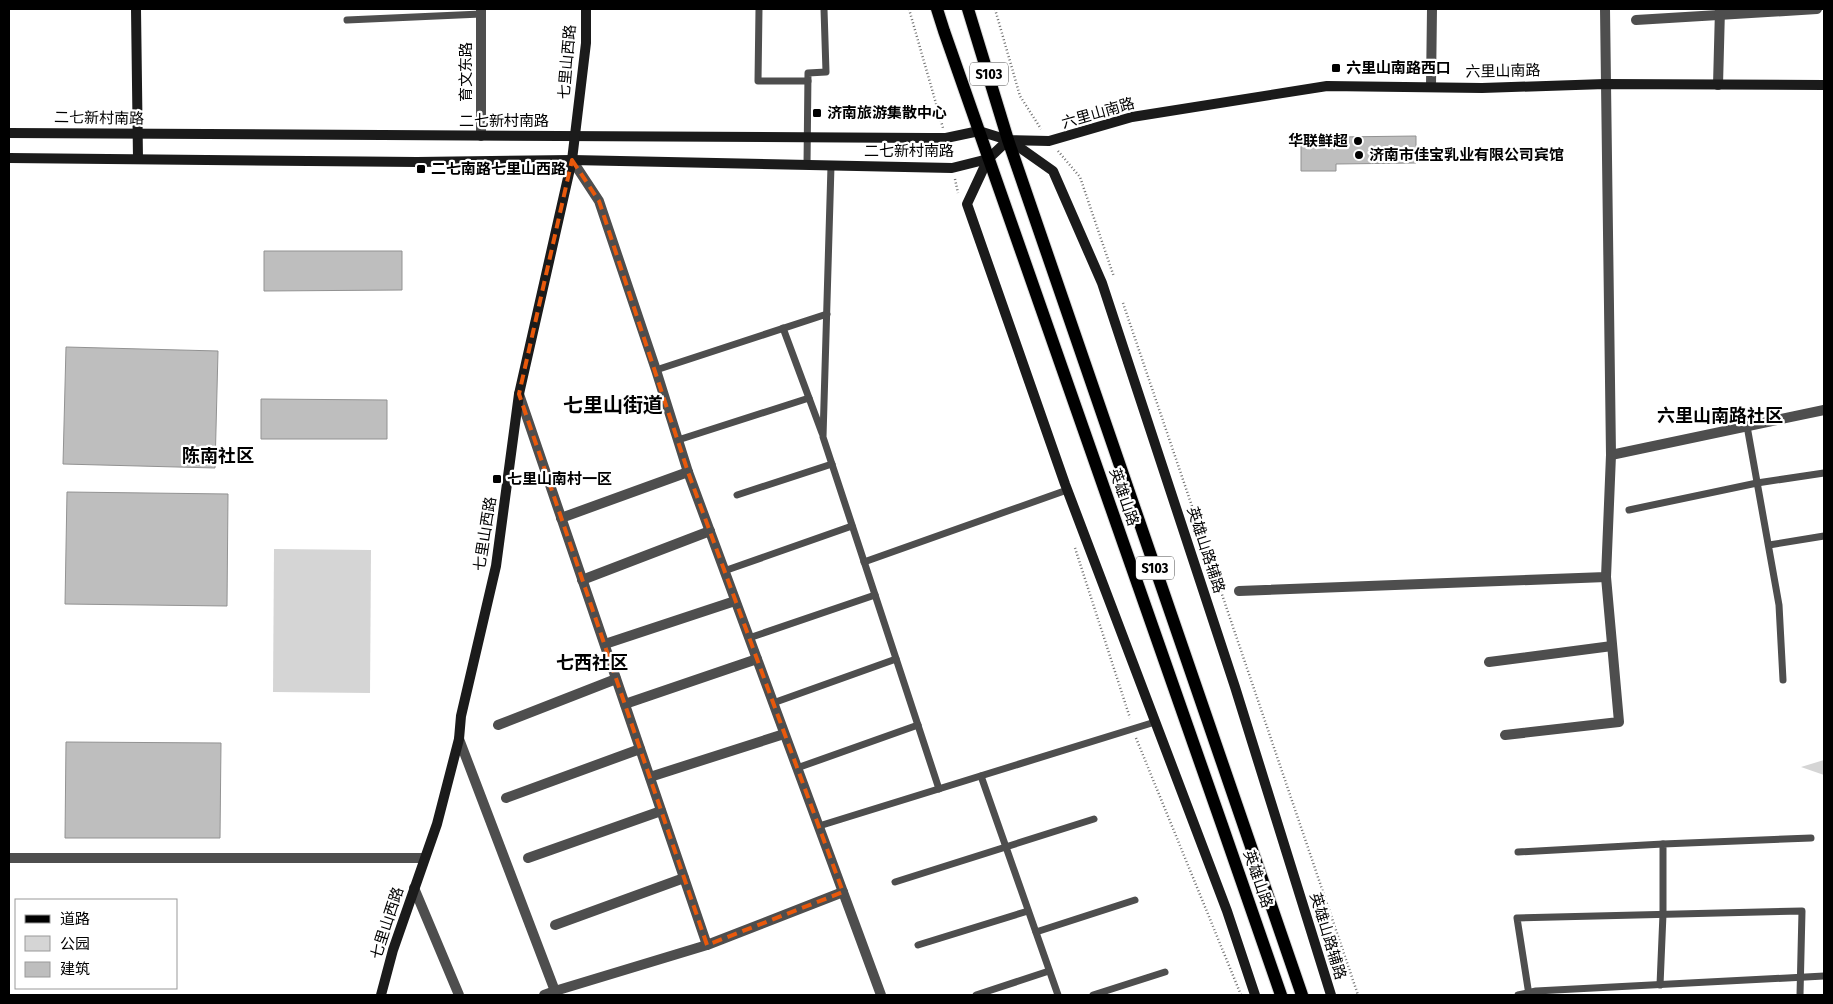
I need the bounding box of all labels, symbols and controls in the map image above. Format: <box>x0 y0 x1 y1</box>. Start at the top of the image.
street label: 七里山西路 <box>555 24 579 100</box>
street label: 育文东路 <box>457 42 475 102</box>
place label: 六里山南路西口 <box>1346 59 1451 77</box>
street label: 六里山南路 <box>1465 61 1541 81</box>
road number: S103 <box>970 62 1008 86</box>
marker: 六里山南路西口 <box>1330 62 1342 74</box>
street label: 六里山南路 <box>1059 94 1137 132</box>
place label: 济南旅游集散中心 <box>827 104 947 122</box>
marker: 济南旅游集散中心 <box>811 107 823 119</box>
street label: 二七新村南路 <box>54 108 144 128</box>
street label: 二七新村南路 <box>459 112 549 130</box>
place label: 华联鲜超 <box>1288 132 1348 150</box>
marker: 华联鲜超 <box>1352 135 1364 147</box>
street label: 二七新村南路 <box>864 142 954 160</box>
place label: 济南市佳宝乳业有限公司宾馆 <box>1369 146 1564 164</box>
marker: 济南市佳宝乳业有限公司宾馆 <box>1353 149 1365 161</box>
place label: 二七南路七里山西路 <box>431 160 566 178</box>
marker: 二七南路七里山西路 <box>415 163 427 175</box>
district label: 七里山街道 <box>563 393 663 417</box>
district label: 六里山南路社区 <box>1657 405 1783 427</box>
district label: 陈南社区 <box>182 445 254 467</box>
street label: 英雄山路 <box>1106 466 1142 528</box>
place label: 七里山南村一区 <box>507 470 612 488</box>
marker: 七里山南村一区 <box>491 473 503 485</box>
street label: 七里山西路 <box>470 496 500 572</box>
street label: 英雄山路辅路 <box>1184 504 1228 596</box>
road number: S103 <box>1136 556 1174 580</box>
district label: 七西社区 <box>556 652 628 674</box>
street label: 英雄山路 <box>1240 848 1276 910</box>
street label: 七里山西路 <box>367 885 407 961</box>
street label: 英雄山路辅路 <box>1306 890 1350 982</box>
legend <box>15 899 178 989</box>
text: 道路 <box>60 910 90 928</box>
text: 公园 <box>60 935 90 953</box>
text: 建筑 <box>60 960 90 978</box>

